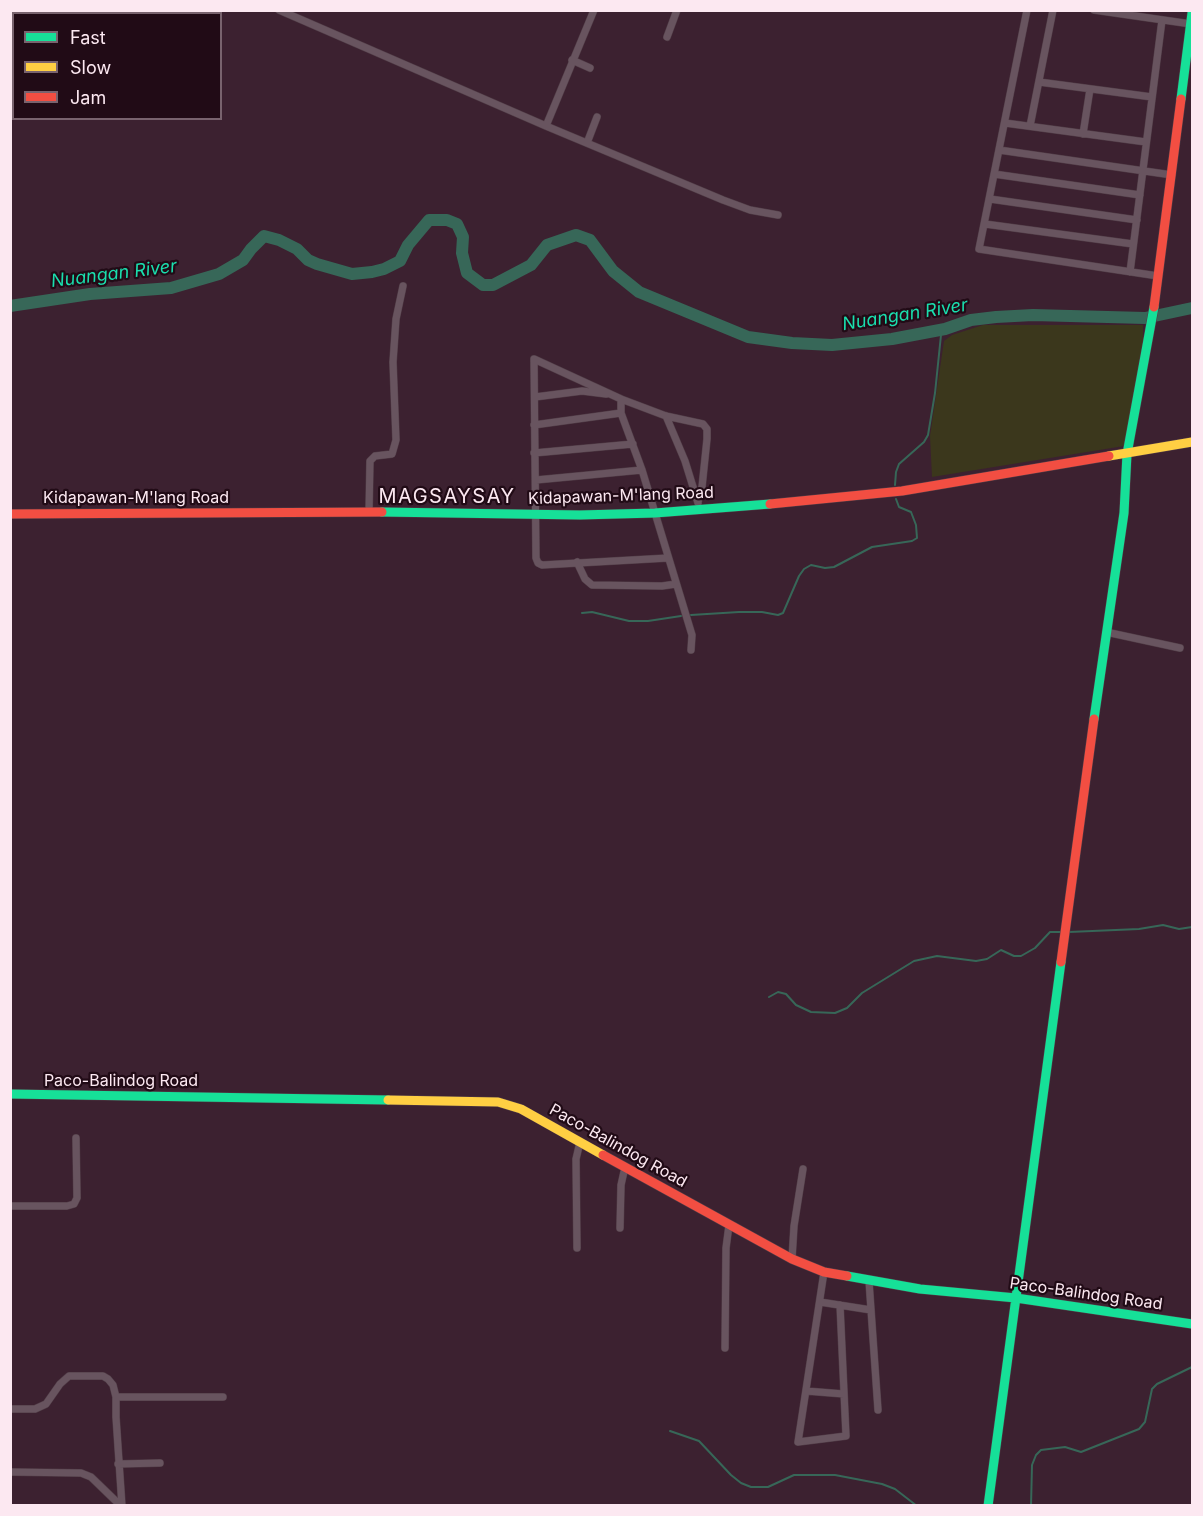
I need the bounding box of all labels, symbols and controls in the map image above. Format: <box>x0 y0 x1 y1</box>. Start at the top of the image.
legend <box>12 12 222 120</box>
text: Fast <box>70 27 106 48</box>
text: Slow <box>70 57 111 78</box>
text: Jam <box>70 87 106 108</box>
water label: Nuangan River <box>50 256 178 292</box>
water label: Nuangan River <box>841 294 969 336</box>
street label: Kidapawan-M'lang Road <box>528 483 714 509</box>
district label: MAGSAYSAY <box>378 485 516 509</box>
street label: Kidapawan-M'lang Road <box>43 488 229 508</box>
street label: Paco-Balindog Road <box>44 1071 198 1091</box>
street label: Paco-Balindog Road <box>546 1100 690 1192</box>
street label: Paco-Balindog Road <box>1008 1274 1164 1314</box>

